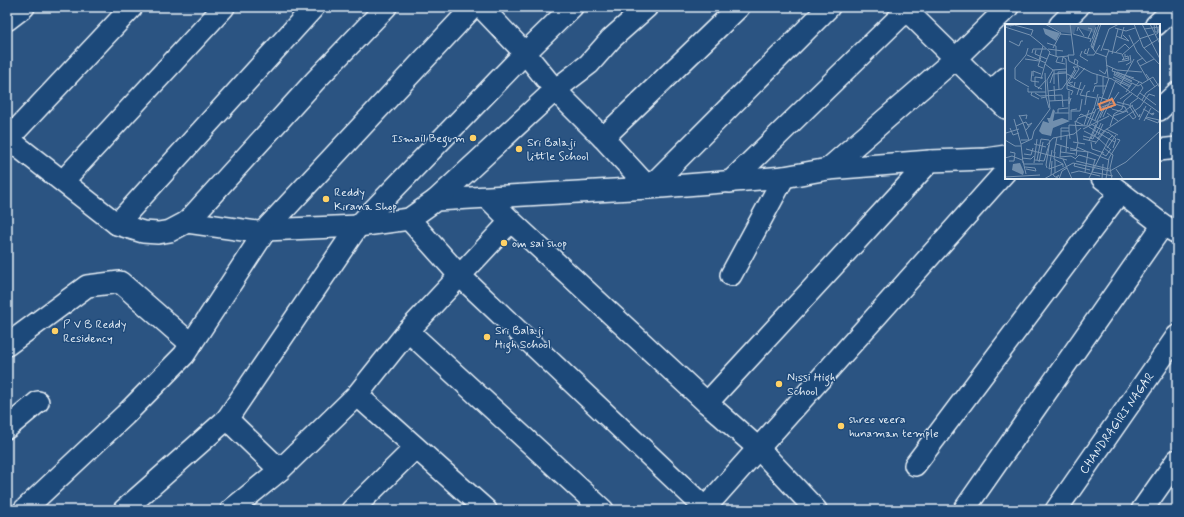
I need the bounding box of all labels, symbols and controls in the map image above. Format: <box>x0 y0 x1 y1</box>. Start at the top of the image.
inset map <box>1005 24 1160 179</box>
place label: Ismail Begum <box>392 131 465 148</box>
marker: Ismail Begum <box>468 133 478 143</box>
place label: Sri Balaji little School <box>527 135 589 165</box>
marker: Sri Balaji little School <box>514 144 524 154</box>
place label: Reddy Kirana Shop <box>334 185 397 215</box>
marker: Reddy Kirana Shop <box>321 194 331 204</box>
place label: om sai shop <box>512 236 567 252</box>
marker: om sai shop <box>499 238 509 248</box>
place label: P V B Reddy Residency <box>63 317 127 347</box>
place label: Sri Balaji High School <box>495 323 551 354</box>
marker: P V B Reddy Residency <box>50 326 60 336</box>
marker: Sri Balaji High School <box>482 332 492 342</box>
place label: Nissi High School <box>787 370 835 400</box>
street label: CHANDRAGIRI NAGAR <box>1076 370 1158 478</box>
marker: Nissi High School <box>774 379 784 389</box>
place label: shree veera hunaman temple <box>849 412 939 442</box>
marker: shree veera hunaman temple <box>836 421 846 431</box>

